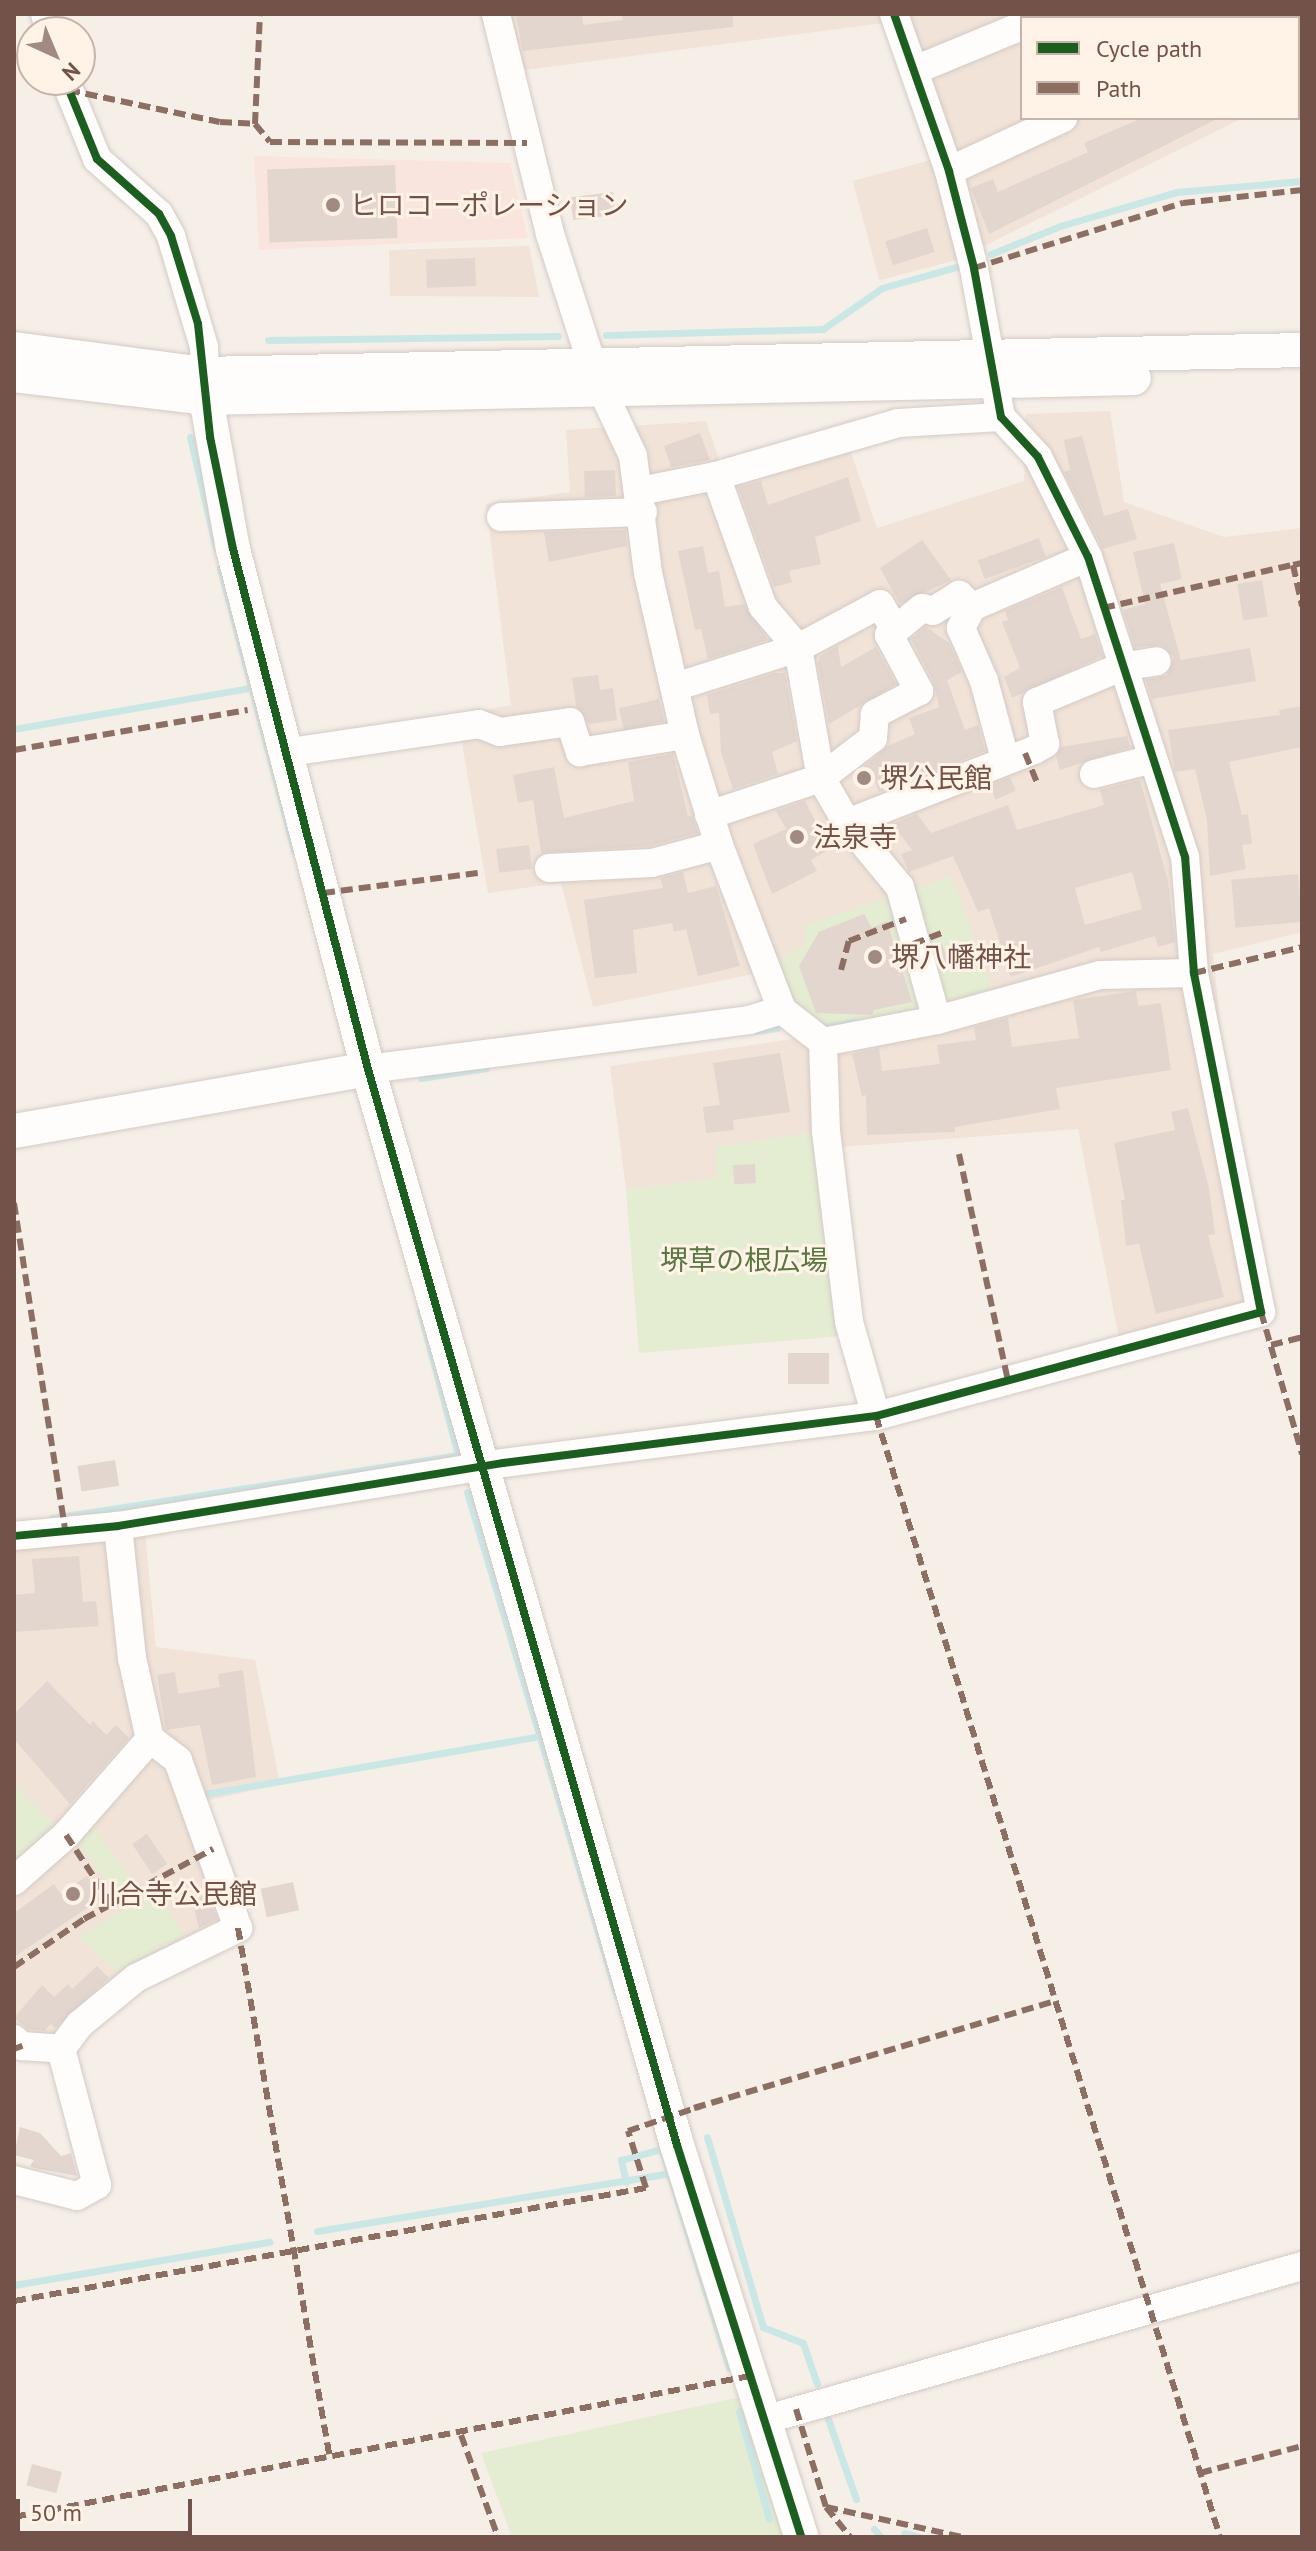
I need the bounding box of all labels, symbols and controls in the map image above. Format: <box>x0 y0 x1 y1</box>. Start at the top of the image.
north arrow <box>16 16 96 96</box>
legend <box>1020 16 1300 120</box>
text: Cycle path <box>1096 33 1202 64</box>
text: N <box>56 57 86 87</box>
text: Path <box>1096 73 1142 104</box>
place label: ヒロコーポレーション <box>349 188 629 222</box>
marker: ヒロコーポレーション <box>324 196 342 214</box>
place label: 堺公民館 <box>880 761 992 795</box>
marker: 堺公民館 <box>855 769 873 787</box>
place label: 法泉寺 <box>813 820 897 854</box>
marker: 法泉寺 <box>788 828 806 846</box>
place label: 堺八幡神社 <box>891 940 1031 974</box>
marker: 堺八幡神社 <box>866 948 884 966</box>
park label: 堺草の根広場 <box>660 1243 828 1277</box>
place label: 川合寺公民館 <box>89 1877 257 1911</box>
marker: 川合寺公民館 <box>64 1885 82 1903</box>
scale bar <box>20 2483 196 2533</box>
text: 50 m <box>30 2497 82 2528</box>

